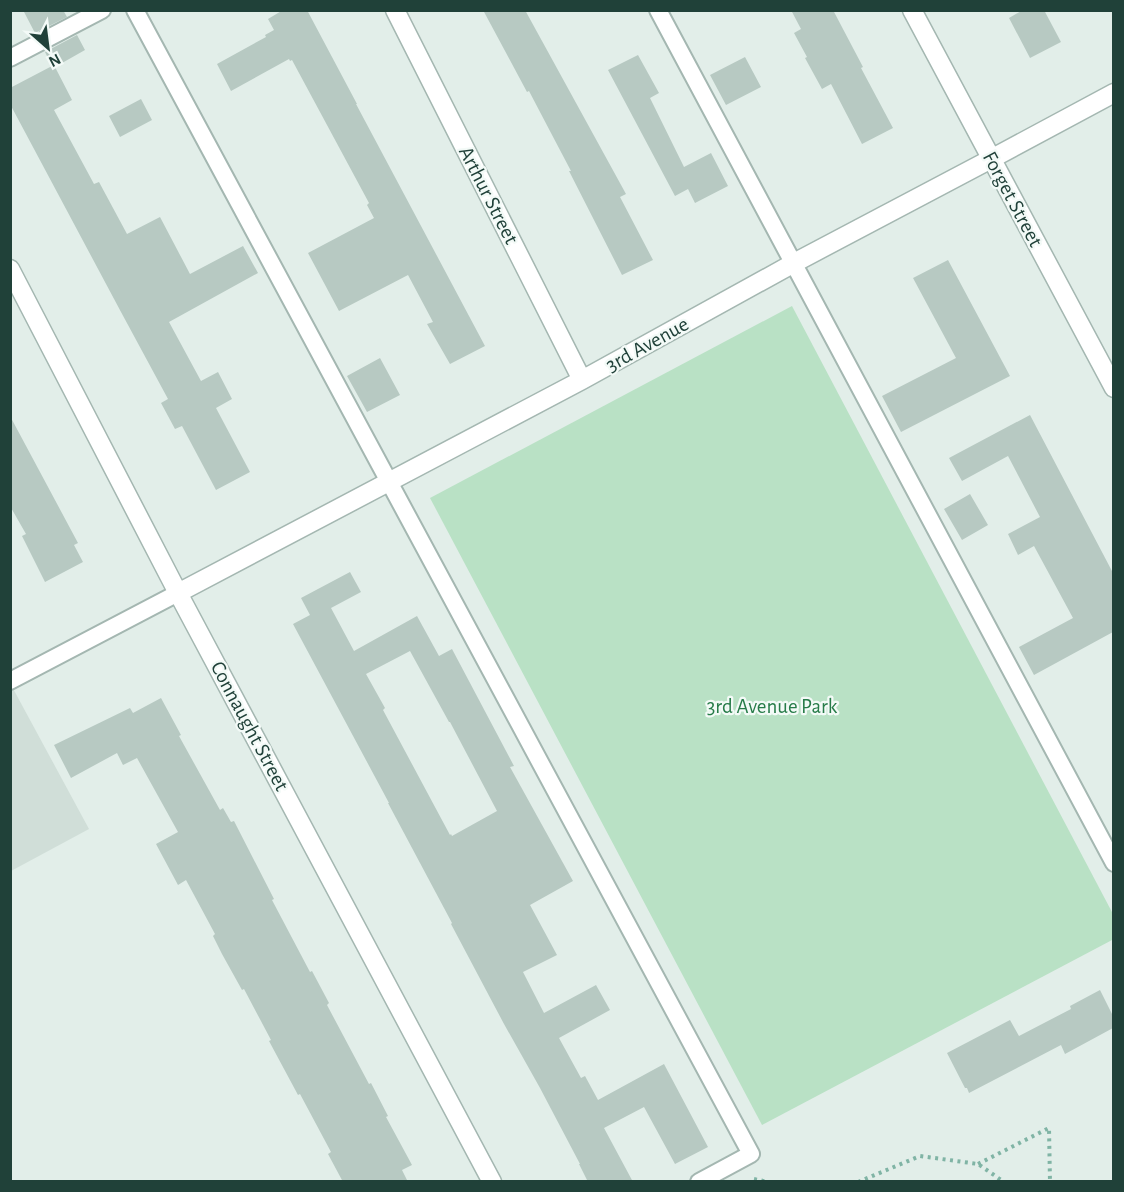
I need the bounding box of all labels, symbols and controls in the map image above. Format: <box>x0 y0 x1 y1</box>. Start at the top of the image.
north arrow <box>18 18 78 78</box>
text: N <box>46 51 63 70</box>
street label: Arthur Street <box>455 143 522 248</box>
street label: Forget Street <box>979 148 1047 251</box>
street label: 3rd Avenue <box>602 313 692 376</box>
street label: Connaught Street <box>207 658 293 795</box>
park label: 3rd Avenue Park <box>707 696 838 717</box>

